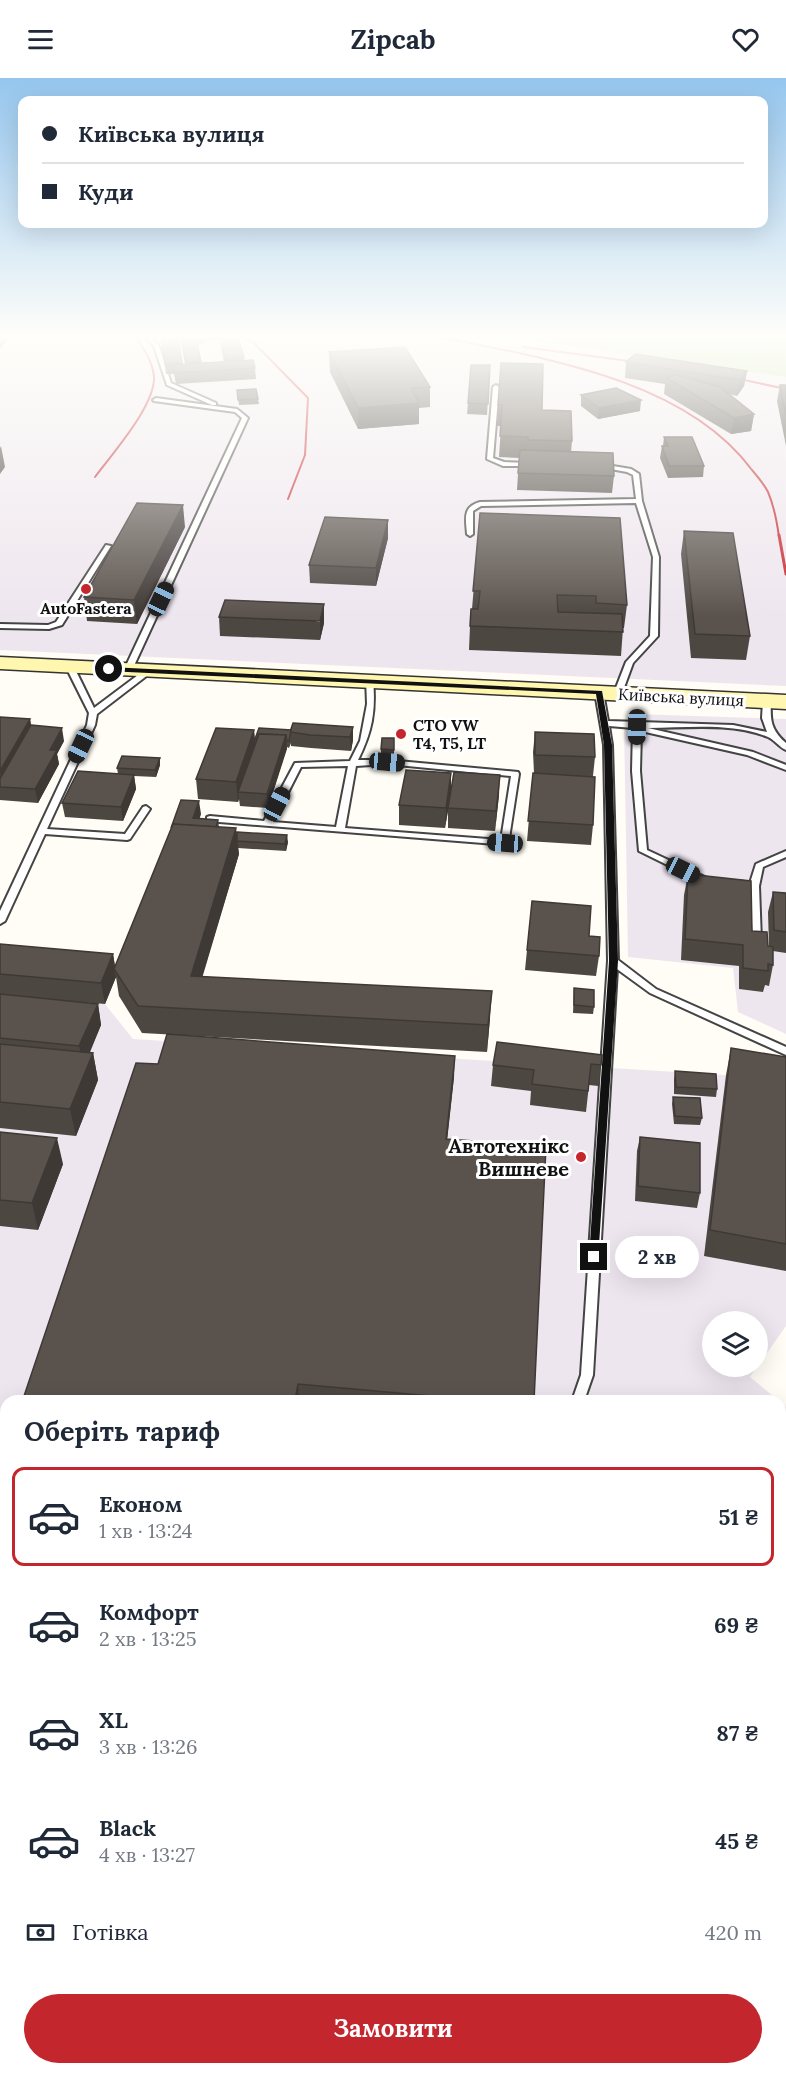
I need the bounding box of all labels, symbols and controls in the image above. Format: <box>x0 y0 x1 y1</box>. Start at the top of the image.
text: Zipcab <box>351 22 435 56</box>
icon: menu <box>24 23 57 56</box>
icon: heart <box>729 23 762 56</box>
text: Київська вулиця <box>78 120 264 148</box>
text: Куди <box>78 178 133 206</box>
car <box>145 579 177 619</box>
marker: AutoFastera <box>79 582 93 596</box>
place label: AutoFastera <box>40 598 132 618</box>
route start <box>95 655 122 682</box>
street label: Київська вулиця <box>617 684 745 710</box>
car <box>628 709 646 745</box>
place label: СТО VW T4, T5, LT <box>413 715 487 753</box>
car <box>65 726 97 766</box>
marker: СТО VW T4, T5, LT <box>394 727 408 741</box>
car <box>368 751 406 773</box>
car <box>261 784 293 824</box>
car <box>486 833 524 853</box>
car <box>663 854 703 886</box>
place label: Автотехнікс Вишневе <box>449 1133 570 1181</box>
marker: Автотехнікс Вишневе <box>574 1150 588 1164</box>
callout: 2 хв <box>615 1236 699 1278</box>
route end <box>580 1243 607 1270</box>
text: 2 хв <box>638 1244 676 1269</box>
map controls <box>702 1311 768 1377</box>
button: layers <box>702 1311 768 1377</box>
text: Оберіть тариф <box>24 1414 220 1448</box>
icon: car <box>27 1490 81 1544</box>
text: Економ <box>99 1490 182 1518</box>
text: 51 ₴ <box>718 1503 759 1531</box>
text: 1 хв · 13:24 <box>99 1518 193 1543</box>
icon: car <box>27 1598 81 1652</box>
text: Комфорт <box>99 1598 199 1626</box>
text: 69 ₴ <box>714 1611 759 1639</box>
text: 2 хв · 13:25 <box>99 1626 197 1651</box>
icon: car <box>27 1706 81 1760</box>
text: XL <box>99 1706 128 1734</box>
text: 87 ₴ <box>716 1719 759 1747</box>
text: 3 хв · 13:26 <box>99 1734 198 1759</box>
icon: car <box>27 1814 81 1868</box>
text: Black <box>99 1814 156 1842</box>
text: 45 ₴ <box>715 1827 759 1855</box>
text: 4 хв · 13:27 <box>99 1842 195 1867</box>
icon: cash <box>24 1916 57 1949</box>
text: Готівка <box>72 1918 149 1946</box>
text: 420 m <box>705 1920 762 1945</box>
button: Замовити <box>24 1994 762 2063</box>

